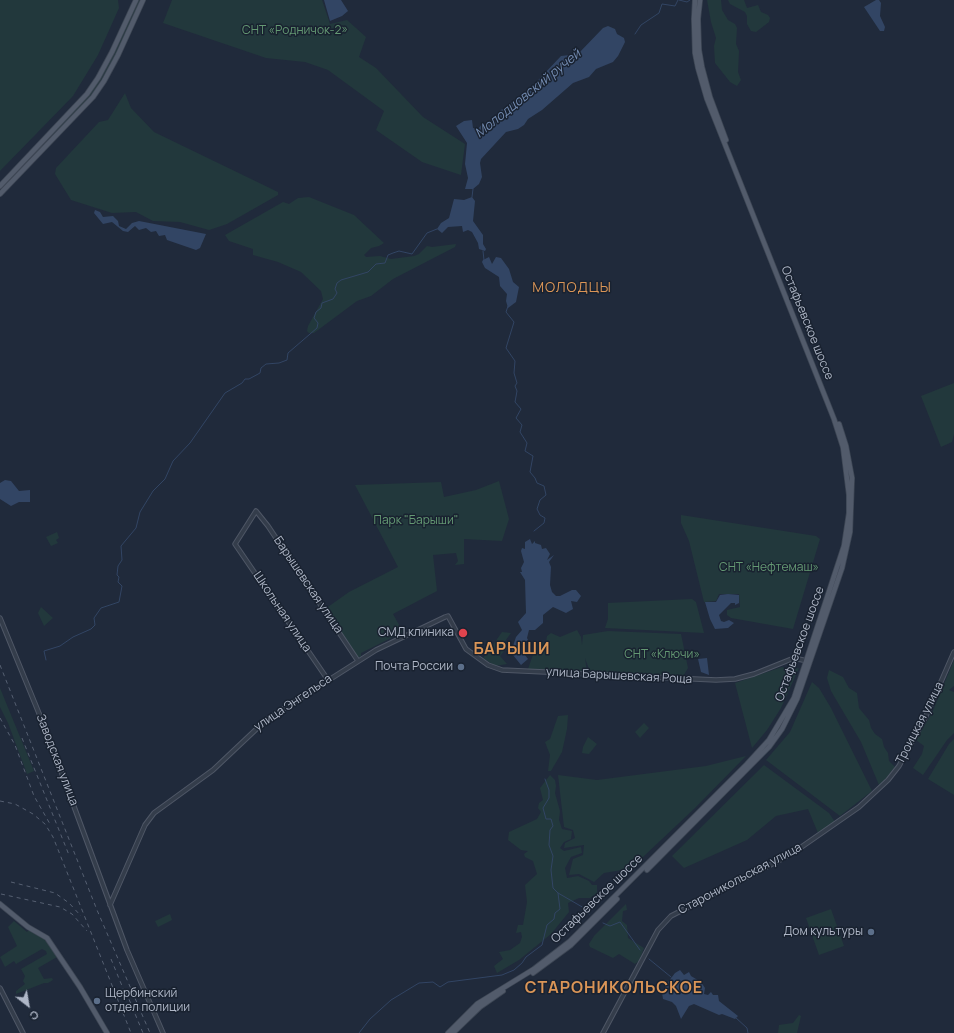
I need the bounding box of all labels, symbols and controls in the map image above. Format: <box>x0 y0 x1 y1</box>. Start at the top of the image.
park label: СНТ «Родничок-2» <box>242 24 348 38</box>
water label: Молодцовский ручей <box>472 47 584 141</box>
street label: Остафьевское шоссе <box>778 264 836 382</box>
district label: МОЛОДЦЫ <box>532 280 612 296</box>
park label: Парк "Барыши" <box>374 514 458 528</box>
street label: Барышевская улица <box>270 534 346 636</box>
park label: СНТ «Нефтемаш» <box>719 561 819 575</box>
street label: Школьная улица <box>250 569 314 655</box>
street label: Остафьевское шоссе <box>772 584 828 704</box>
place label: СМД клиника <box>378 626 454 640</box>
marker: СМД клиника <box>457 627 469 639</box>
district label: БАРЫШИ <box>474 640 550 660</box>
park label: СНТ «Ключи» <box>624 648 700 662</box>
place label: Почта России <box>375 660 453 674</box>
marker: Почта России <box>456 662 466 672</box>
street label: улица Барышевская Роща <box>546 665 692 687</box>
street label: улица Энгельса <box>251 672 335 734</box>
street label: Троицкая улица <box>893 679 947 767</box>
street label: Заводская улица <box>33 712 81 808</box>
street label: Староникольская улица <box>676 840 804 918</box>
street label: Остафьевское шоссе <box>548 852 646 946</box>
place label: Дом культуры <box>784 925 863 939</box>
marker: Дом культуры <box>866 927 876 937</box>
district label: СТАРОНИКОЛЬСКОЕ <box>525 979 703 999</box>
north arrow <box>8 985 48 1025</box>
place label: Щербинский отдел полиции <box>105 987 190 1015</box>
marker: Щербинский отдел полиции <box>92 996 102 1006</box>
text: С <box>27 1007 42 1024</box>

